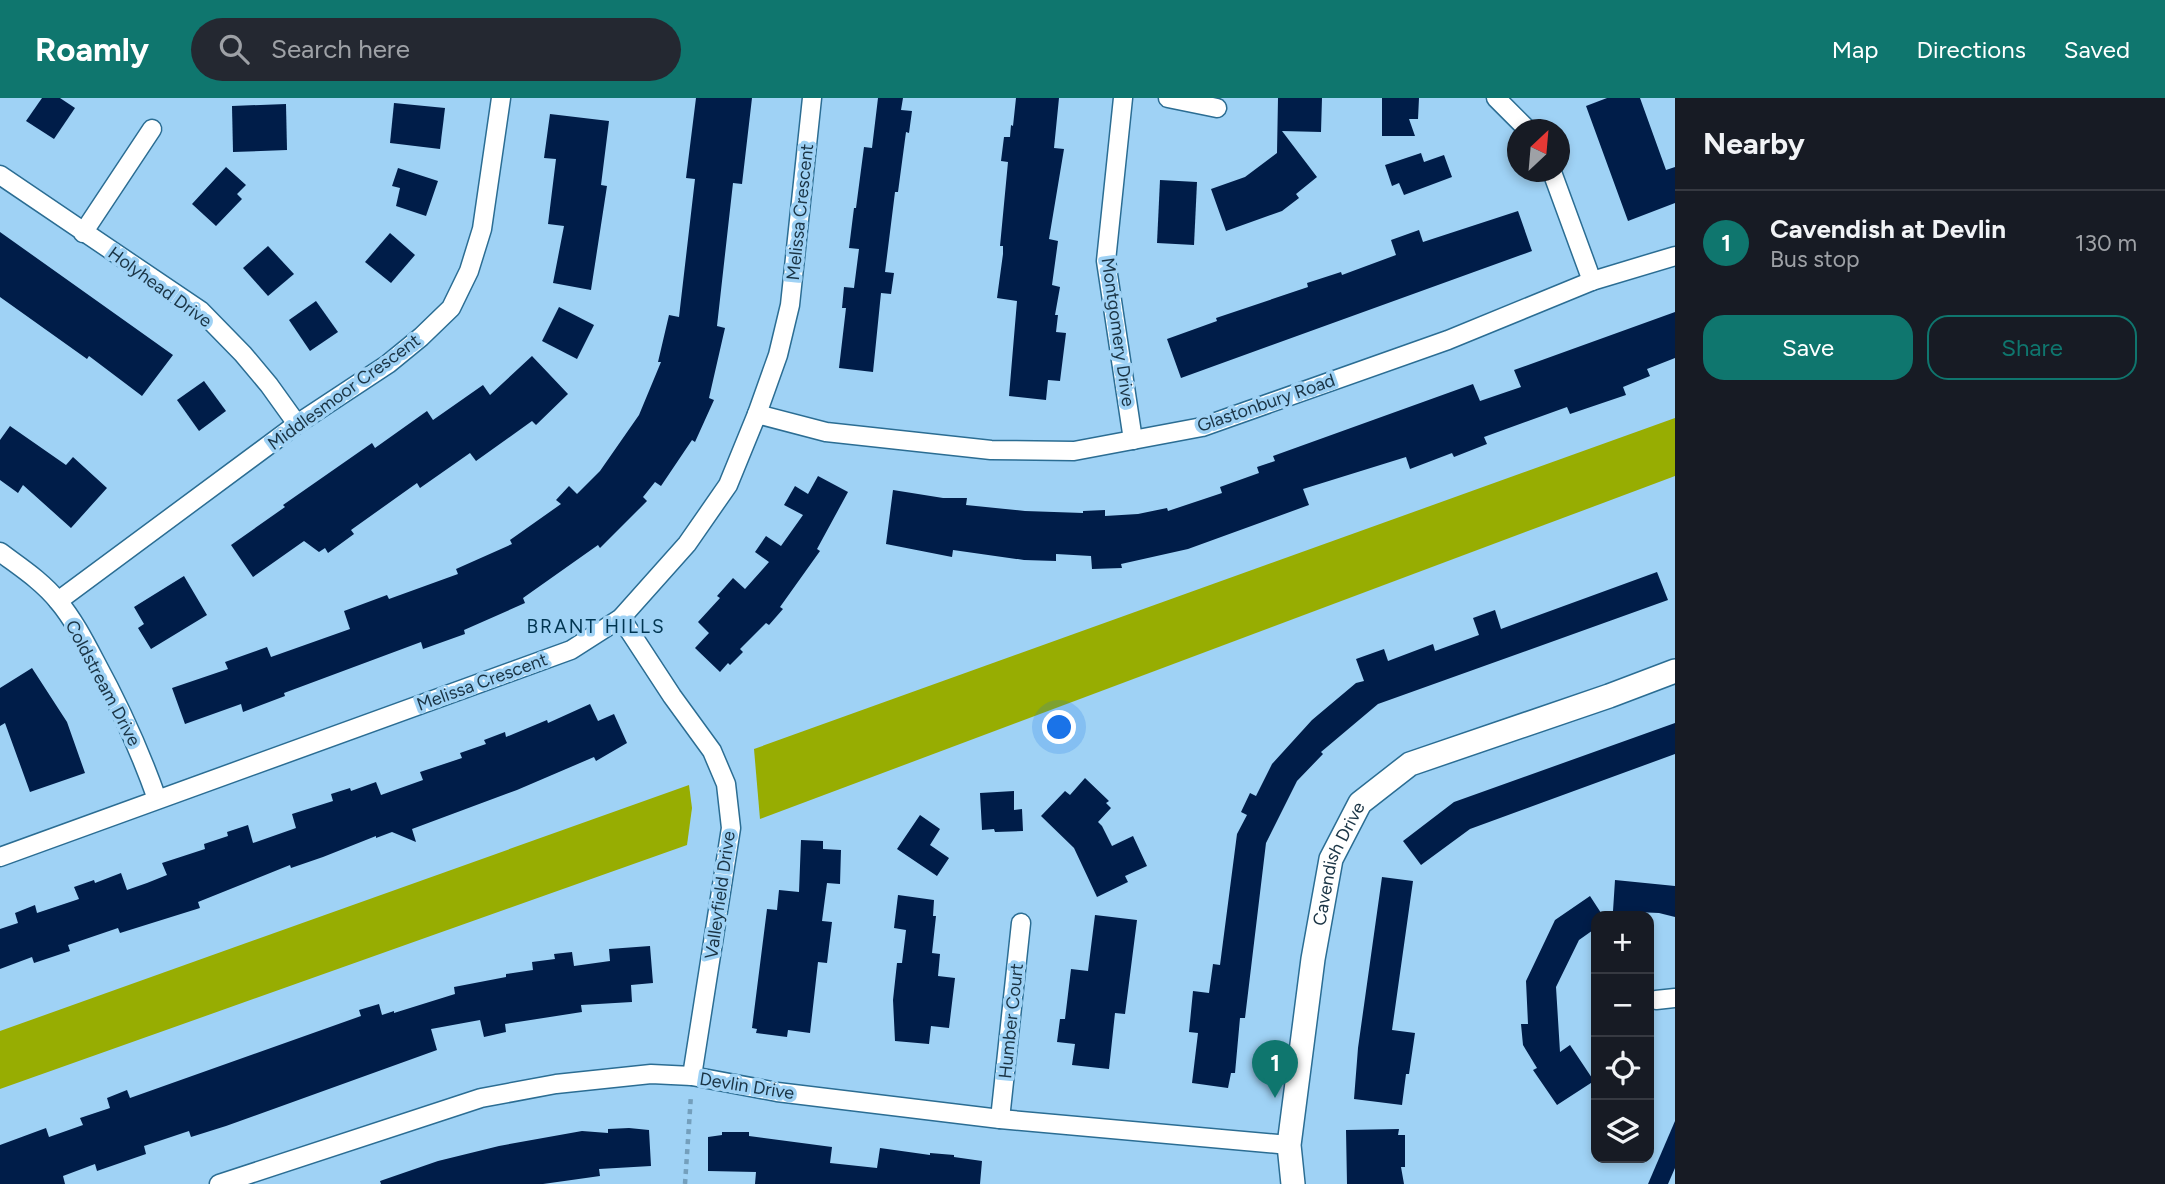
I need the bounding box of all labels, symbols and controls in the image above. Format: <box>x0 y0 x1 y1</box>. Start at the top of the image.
search box <box>191 18 681 81</box>
text: Roamly <box>35 30 149 69</box>
icon: search <box>215 30 253 68</box>
text: Search here <box>271 33 410 65</box>
text: Map <box>1832 35 1878 64</box>
text: Directions <box>1916 35 2026 64</box>
text: Saved <box>2064 35 2130 64</box>
north arrow <box>1507 119 1570 182</box>
text: Nearby <box>1703 125 1805 162</box>
street label: Melissa Crescent <box>782 142 818 281</box>
text: Cavendish at Devlin <box>1770 213 2006 245</box>
text: 1 <box>1721 229 1731 257</box>
text: 130 m <box>2075 229 2137 257</box>
street label: Holyhead Drive <box>104 242 216 332</box>
text: Bus stop <box>1770 245 1860 273</box>
street label: Montgomery Drive <box>1097 256 1139 408</box>
button: Save <box>1703 315 1913 380</box>
button: Share <box>1927 315 2137 380</box>
street label: Middlesmoor Crescent <box>263 329 425 455</box>
street label: Glastonbury Road <box>1194 369 1338 437</box>
district label: BRANT HILLS <box>526 615 666 638</box>
street label: Coldstream Drive <box>61 616 146 750</box>
street label: Melissa Crescent <box>414 648 550 716</box>
your location <box>1042 710 1076 744</box>
street label: Cavendish Drive <box>1308 798 1370 927</box>
street label: Valleyfield Drive <box>700 829 740 960</box>
map controls <box>1591 911 1654 1163</box>
button: + <box>1591 911 1654 974</box>
street label: Humber Court <box>994 962 1028 1080</box>
button: − <box>1591 974 1654 1037</box>
button: locate <box>1591 1037 1654 1100</box>
pin: 1 <box>1252 1040 1298 1098</box>
street label: Devlin Drive <box>698 1068 796 1104</box>
button: layers <box>1591 1100 1654 1163</box>

